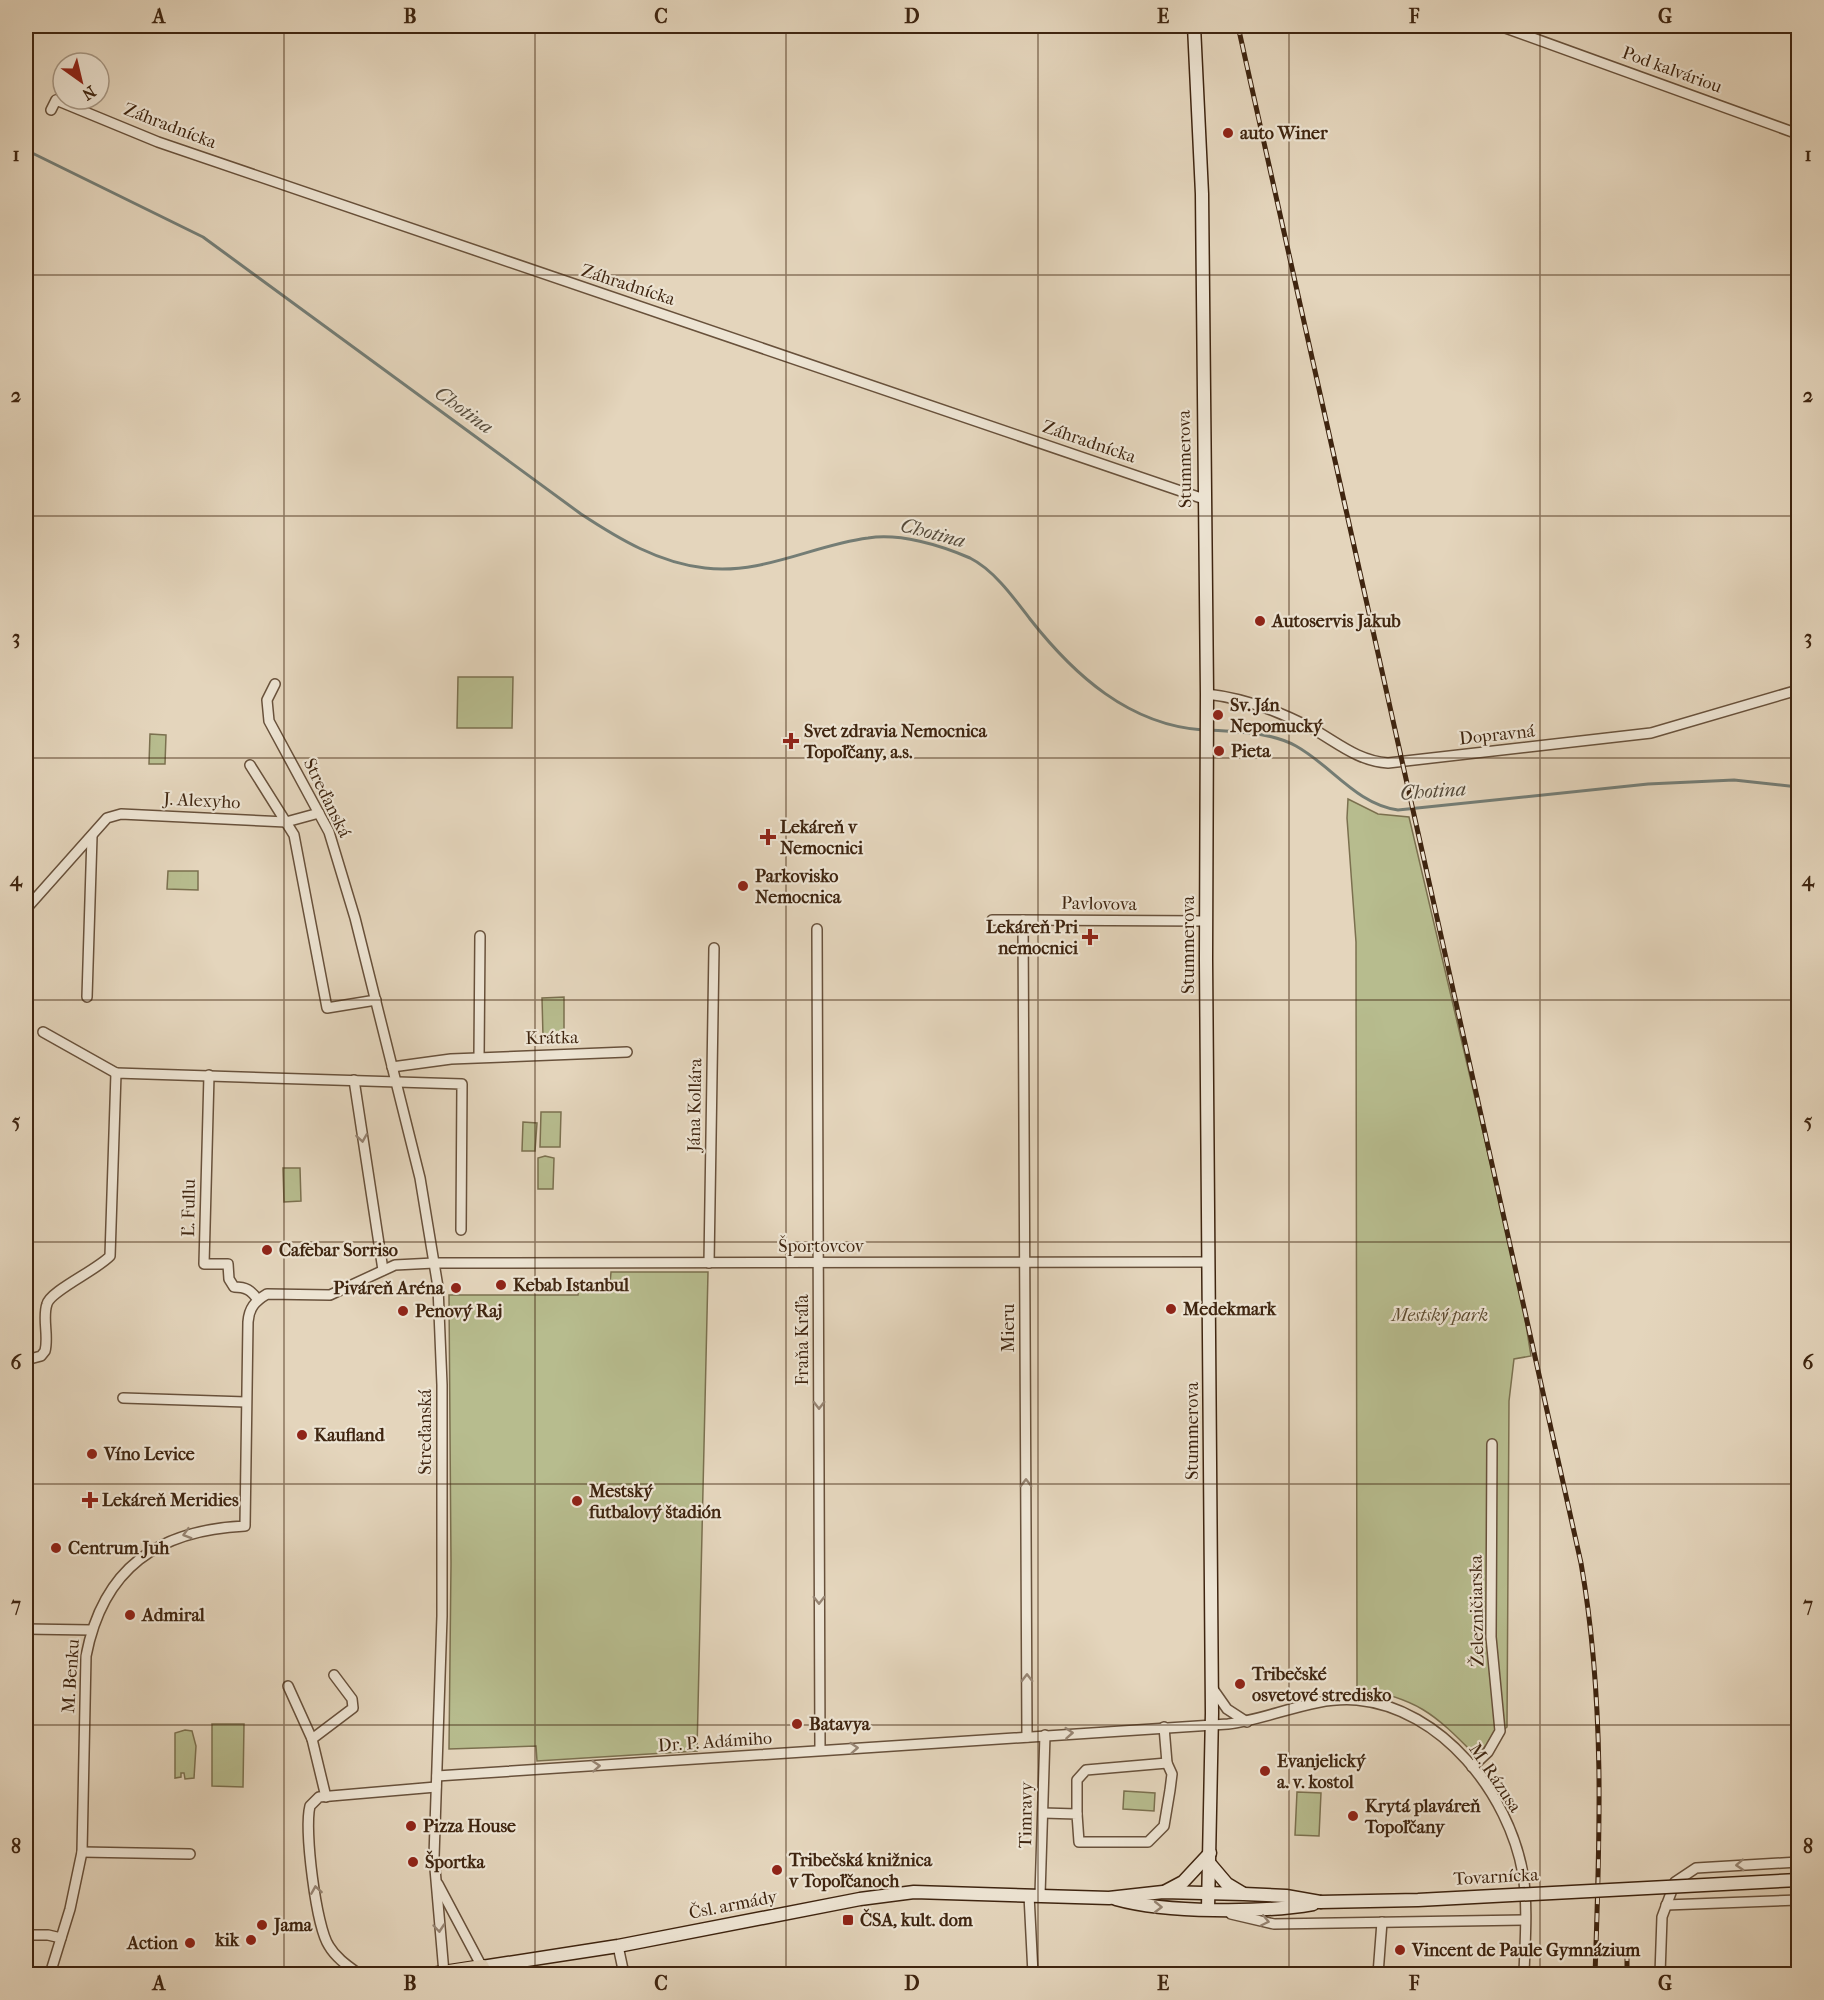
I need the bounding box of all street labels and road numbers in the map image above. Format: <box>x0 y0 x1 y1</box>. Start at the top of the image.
street label: Pod kalváriou <box>1619 42 1725 98</box>
street label: Záhradnícka <box>121 99 220 154</box>
street label: Záhradnícka <box>578 260 678 310</box>
street label: Stummerova <box>1174 409 1196 508</box>
street label: Záhradnícka <box>1040 416 1139 468</box>
street label: Dopravná <box>1458 721 1537 749</box>
street label: Streďanská <box>299 755 355 842</box>
street label: J. Alexyho <box>161 788 241 813</box>
street label: Pavlovova <box>1061 893 1138 915</box>
street label: Stummerova <box>1178 895 1199 994</box>
street label: Krátka <box>525 1027 579 1049</box>
street label: Jána Kollára <box>684 1057 706 1154</box>
street label: Ľ. Fullu <box>178 1179 200 1237</box>
street label: Športovcov <box>778 1234 865 1257</box>
street label: Fraňa Kráľa <box>792 1294 813 1386</box>
street label: Mieru <box>998 1304 1019 1352</box>
street label: Stummerova <box>1182 1381 1203 1480</box>
street label: Streďanská <box>415 1389 436 1475</box>
street label: Železničiarska <box>1464 1554 1488 1667</box>
street label: M. Benku <box>58 1638 84 1714</box>
street label: Dr. P. Adámiho <box>657 1728 773 1756</box>
street label: M. Rázusa <box>1464 1740 1526 1817</box>
street label: Timravy <box>1015 1780 1037 1848</box>
street label: Tovarnícka <box>1453 1864 1540 1890</box>
street label: Čsl. armády <box>687 1884 780 1924</box>

